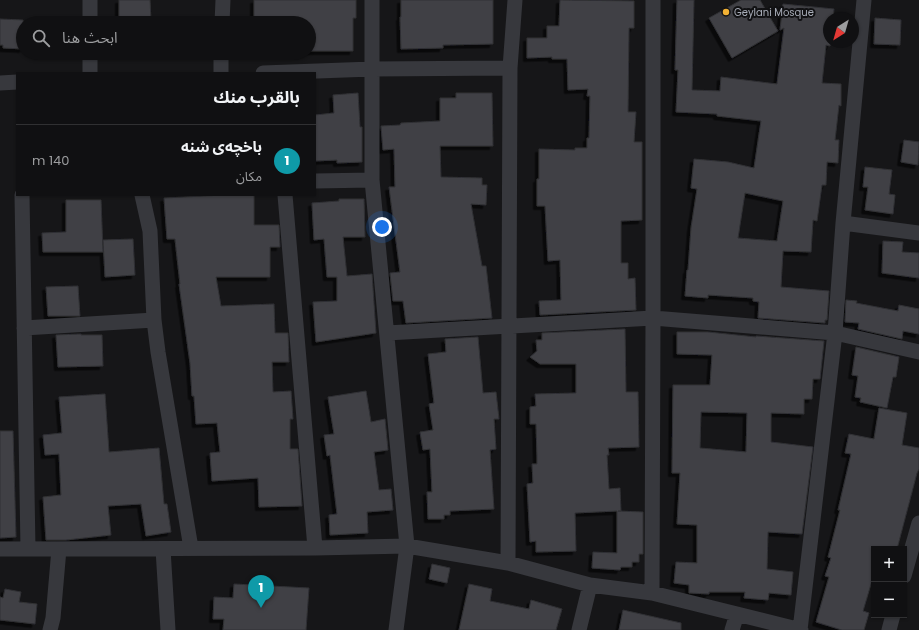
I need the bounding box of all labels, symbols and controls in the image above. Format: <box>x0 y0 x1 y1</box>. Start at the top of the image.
place label: Geylani Mosque <box>734 5 814 20</box>
marker: Geylani Mosque <box>721 7 731 17</box>
north arrow <box>823 12 859 48</box>
search box <box>16 16 316 60</box>
icon: search <box>30 27 52 49</box>
text: ابحث هنا <box>62 27 118 48</box>
text: بالقرب منك <box>214 85 300 109</box>
text: باخچەی شنە <box>181 136 262 157</box>
text: 140 m <box>32 151 69 170</box>
text: 1 <box>285 151 289 170</box>
text: مكان <box>236 167 262 186</box>
your location <box>372 217 392 237</box>
map controls <box>871 546 907 618</box>
button: + <box>871 546 907 582</box>
pin: 1 <box>248 575 274 608</box>
button: − <box>871 582 907 618</box>

